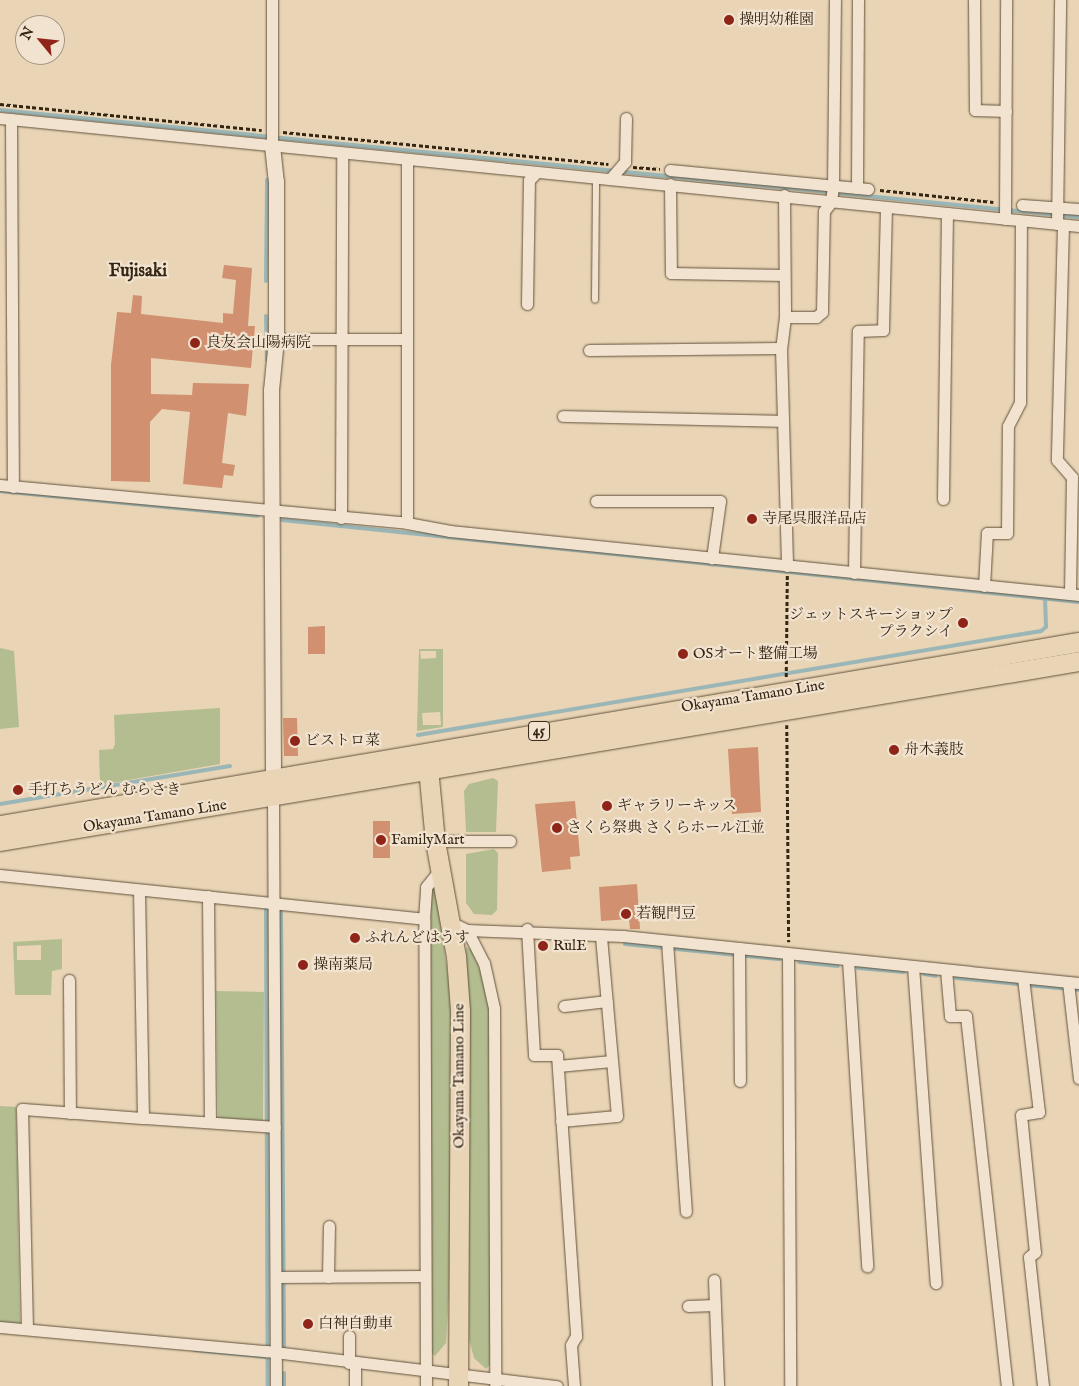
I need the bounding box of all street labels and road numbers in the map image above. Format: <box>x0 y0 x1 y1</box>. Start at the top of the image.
street label: Okayama Tamano Line <box>680 676 826 716</box>
road number: 45 <box>528 719 550 742</box>
street label: Okayama Tamano Line <box>82 796 228 836</box>
street label: Okayama Tamano Line <box>450 1003 468 1149</box>

